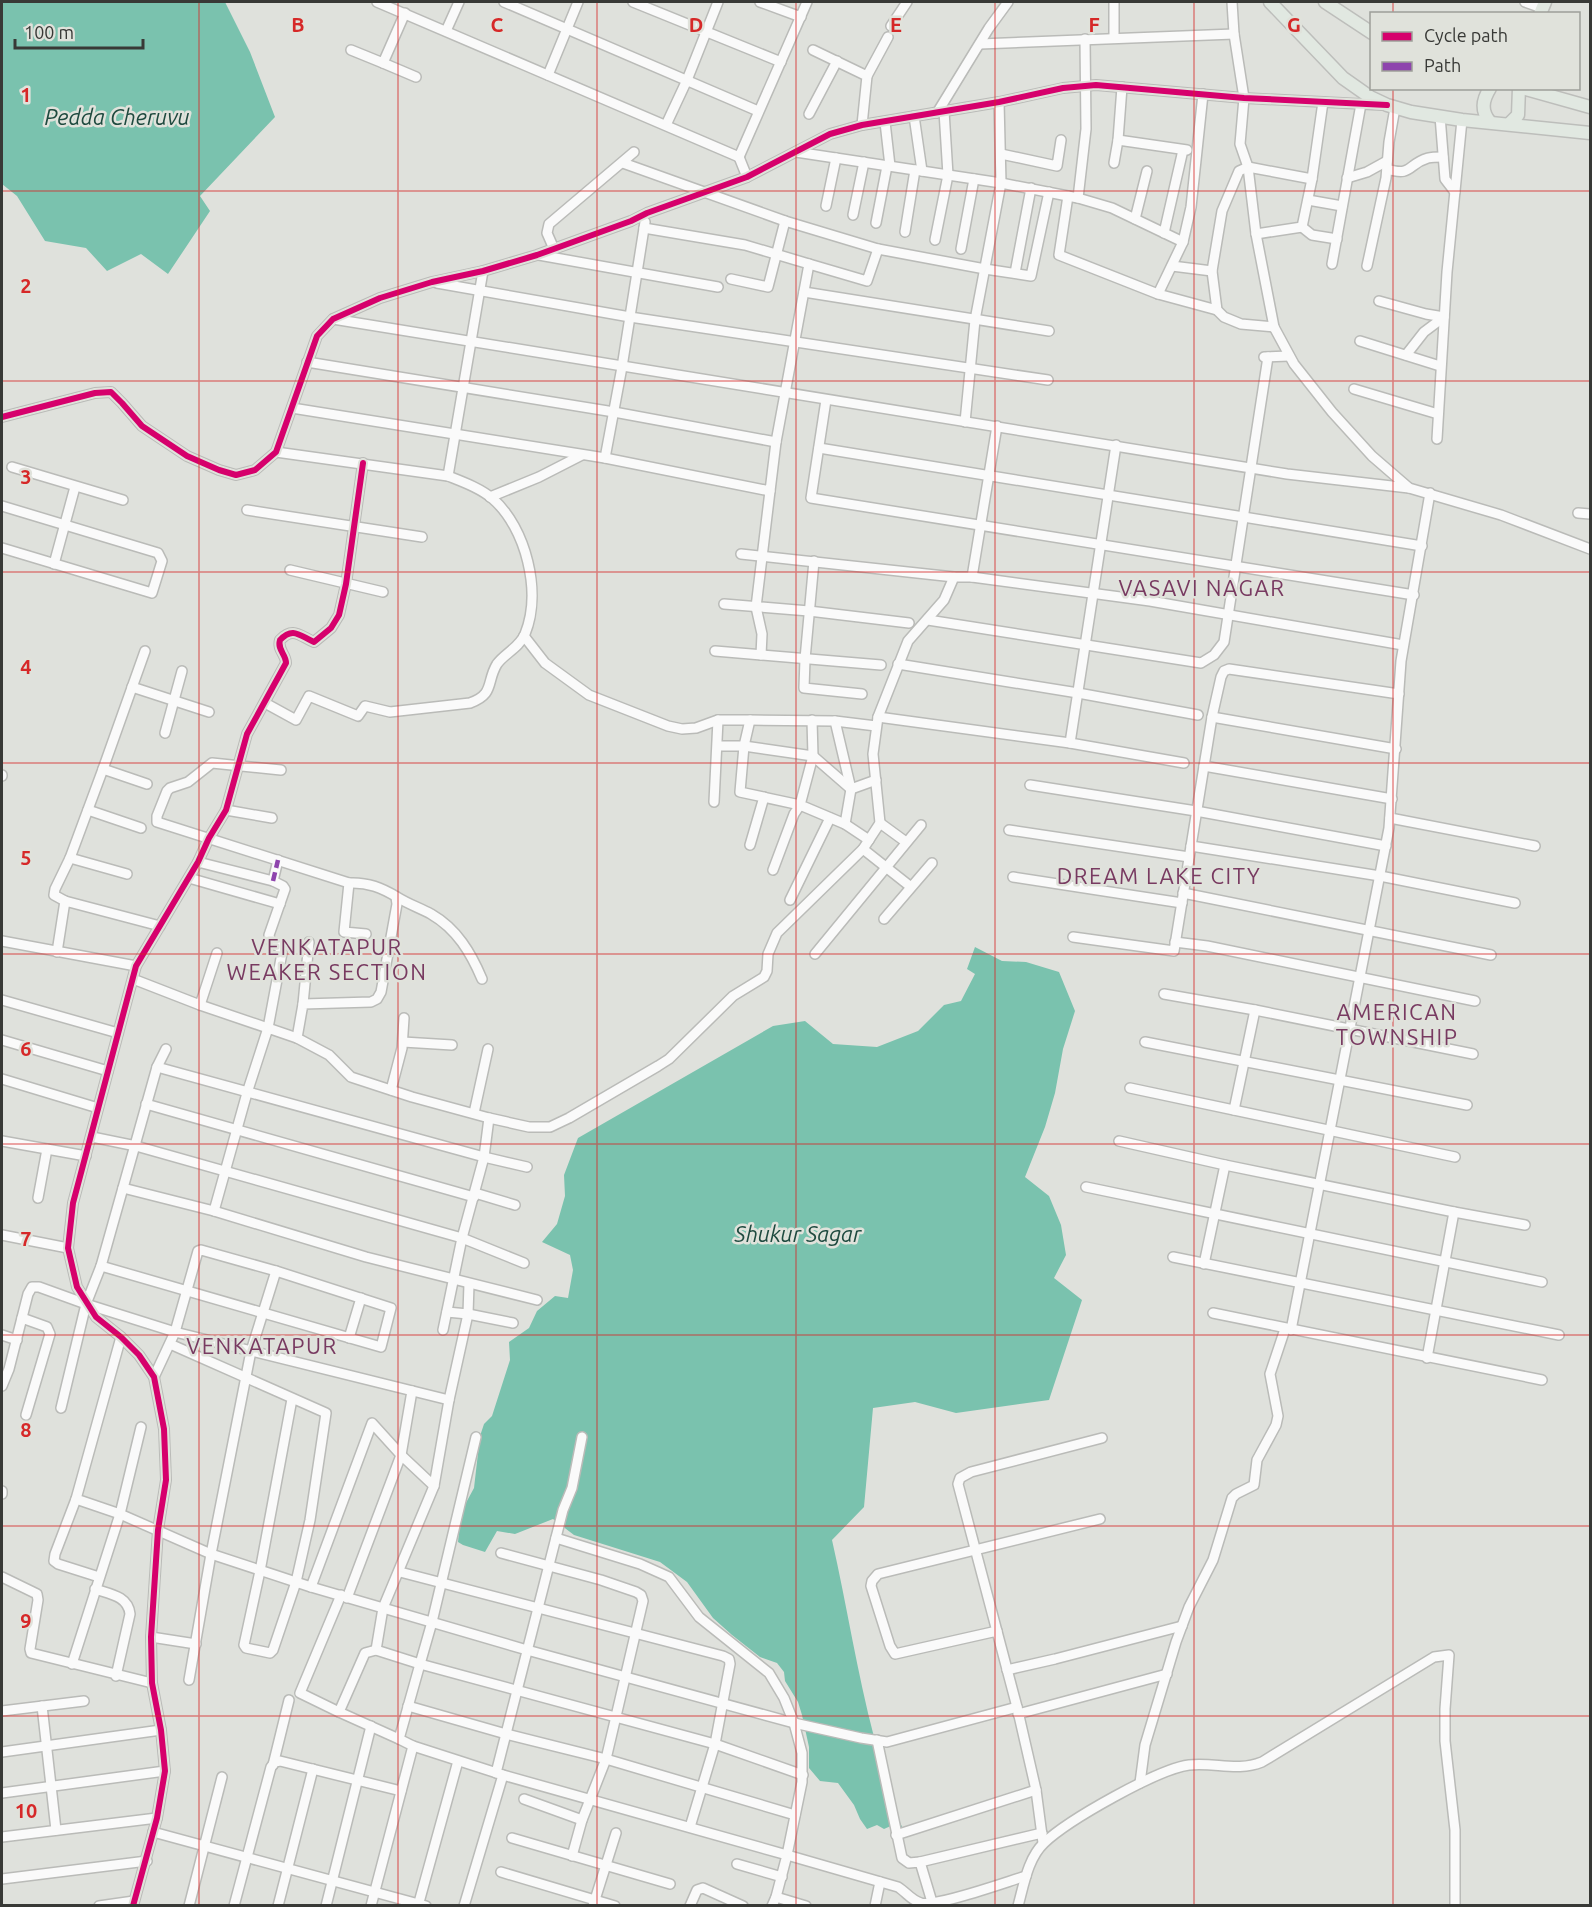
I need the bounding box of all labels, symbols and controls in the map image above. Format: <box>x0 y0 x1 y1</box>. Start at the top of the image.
scale bar <box>15 12 142 50</box>
legend <box>1370 12 1580 90</box>
text: B <box>291 13 305 36</box>
text: C <box>491 13 504 36</box>
text: D <box>689 13 703 36</box>
text: E <box>890 13 902 36</box>
text: F <box>1088 13 1100 36</box>
text: G <box>1287 13 1301 36</box>
text: 100 m <box>24 22 74 42</box>
text: Cycle path <box>1424 25 1508 45</box>
text: Path <box>1424 55 1461 75</box>
text: 1 <box>20 83 32 106</box>
water label: Pedda Cheruvu <box>44 104 190 129</box>
text: 2 <box>20 274 32 297</box>
text: 3 <box>20 465 32 488</box>
district label: VASAVI NAGAR <box>1118 575 1286 600</box>
text: 4 <box>20 655 32 678</box>
text: 5 <box>20 846 32 869</box>
district label: DREAM LAKE CITY <box>1057 863 1261 888</box>
district label: VENKATAPUR WEAKER SECTION <box>227 934 427 984</box>
district label: AMERICAN TOWNSHIP <box>1336 999 1458 1049</box>
text: 6 <box>20 1037 32 1060</box>
water label: Shukur Sagar <box>734 1221 862 1246</box>
text: 7 <box>20 1227 32 1250</box>
district label: VENKATAPUR <box>186 1333 338 1358</box>
text: 8 <box>20 1418 32 1441</box>
text: 9 <box>20 1609 32 1632</box>
text: 10 <box>15 1799 37 1822</box>

